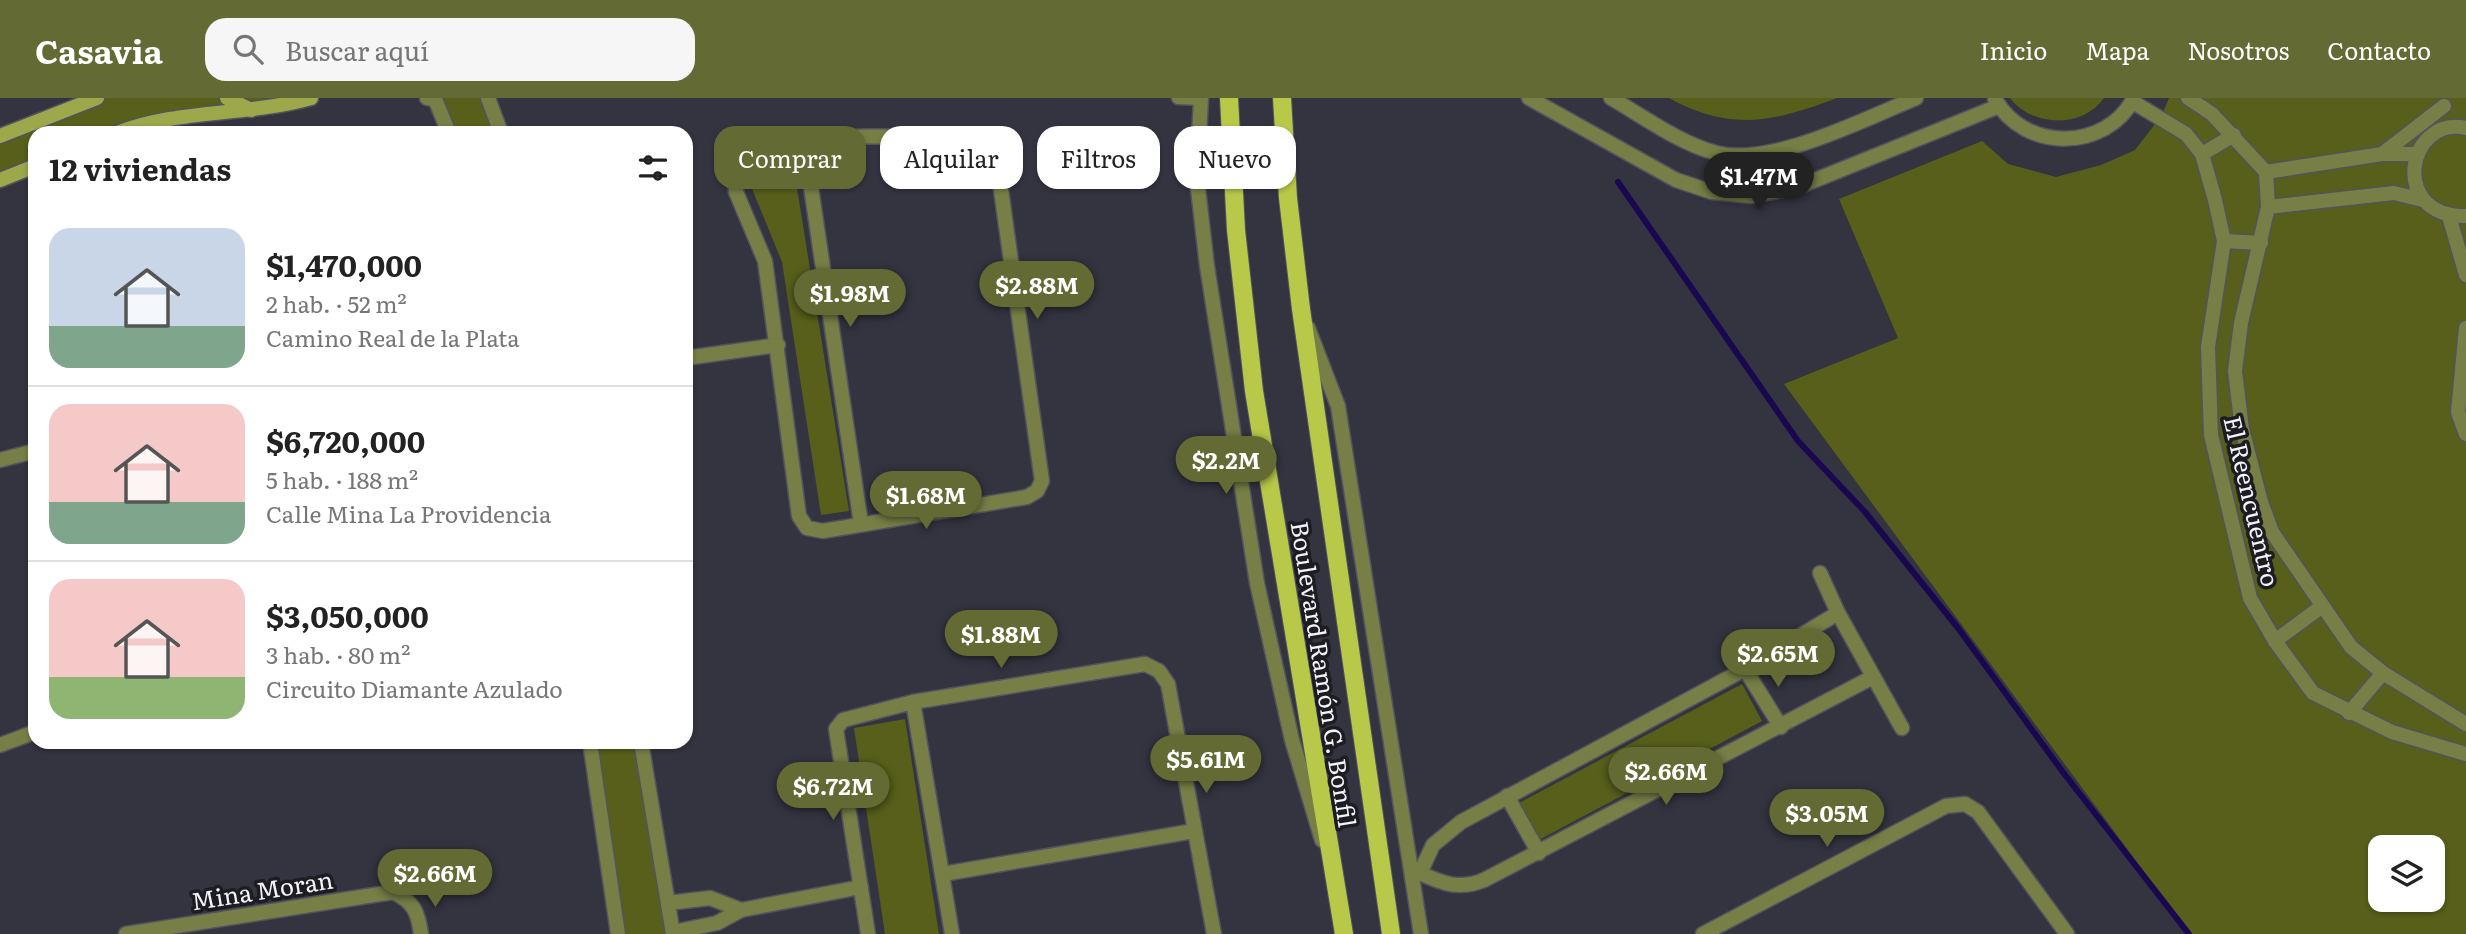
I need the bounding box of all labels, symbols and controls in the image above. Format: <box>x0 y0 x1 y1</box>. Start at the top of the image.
search box <box>205 18 695 81</box>
text: Casavia <box>35 25 163 74</box>
icon: search <box>229 30 267 68</box>
text: Buscar aquí <box>285 30 429 69</box>
text: Inicio <box>1980 32 2047 67</box>
text: Mapa <box>2085 32 2149 67</box>
text: Nosotros <box>2187 32 2289 67</box>
text: Contacto <box>2327 32 2431 67</box>
chip: Comprar <box>714 126 866 189</box>
chip: Alquilar <box>880 126 1023 189</box>
chip: Filtros <box>1037 126 1160 189</box>
chip: Nuevo <box>1174 126 1296 189</box>
text: 12 viviendas <box>49 146 231 190</box>
icon: filters <box>634 149 672 187</box>
pin: $1.47M <box>1702 152 1816 212</box>
text: $1.47M <box>1720 158 1798 192</box>
text: $1,470,000 <box>266 242 422 286</box>
icon: home <box>105 256 189 340</box>
pin: $2.88M <box>980 262 1094 321</box>
text: $2.88M <box>995 267 1079 301</box>
pin: $1.98M <box>793 270 907 329</box>
text: $1.98M <box>810 275 890 309</box>
text: 2 hab. · 52 m² <box>266 286 407 320</box>
text: Camino Real de la Plata <box>266 320 520 354</box>
street label: El Reencuentro <box>2216 412 2290 590</box>
text: $6,720,000 <box>266 418 425 462</box>
icon: home <box>105 432 189 516</box>
pin: $2.2M <box>1177 436 1275 496</box>
text: $2.2M <box>1192 442 1260 476</box>
text: 5 hab. · 188 m² <box>266 462 418 496</box>
pin: $1.68M <box>869 472 983 531</box>
text: $1.68M <box>886 477 966 511</box>
text: Calle Mina La Providencia <box>266 496 551 530</box>
street label: Boulevard Ramón G. Bonfil <box>1284 519 1366 829</box>
text: $3,050,000 <box>266 593 429 637</box>
icon: home <box>105 607 189 691</box>
pin: $1.88M <box>944 610 1058 670</box>
text: $1.88M <box>961 616 1041 650</box>
pin: $2.65M <box>1721 630 1835 689</box>
text: $2.65M <box>1737 635 1819 669</box>
text: 3 hab. · 80 m² <box>266 637 410 671</box>
text: Circuito Diamante Azulado <box>266 671 563 705</box>
pin: $5.61M <box>1149 736 1263 795</box>
text: $5.61M <box>1166 741 1246 775</box>
pin: $2.66M <box>1609 748 1723 807</box>
text: $2.66M <box>1624 753 1708 787</box>
pin: $6.72M <box>776 762 890 822</box>
text: $6.72M <box>793 768 873 802</box>
pin: $3.05M <box>1770 790 1884 849</box>
text: $3.05M <box>1785 795 1869 829</box>
map controls <box>2368 835 2445 912</box>
button: layers <box>2368 835 2445 912</box>
pin: $2.66M <box>378 850 492 909</box>
text: $2.66M <box>393 855 477 889</box>
street label: Mina Moran <box>189 861 335 917</box>

